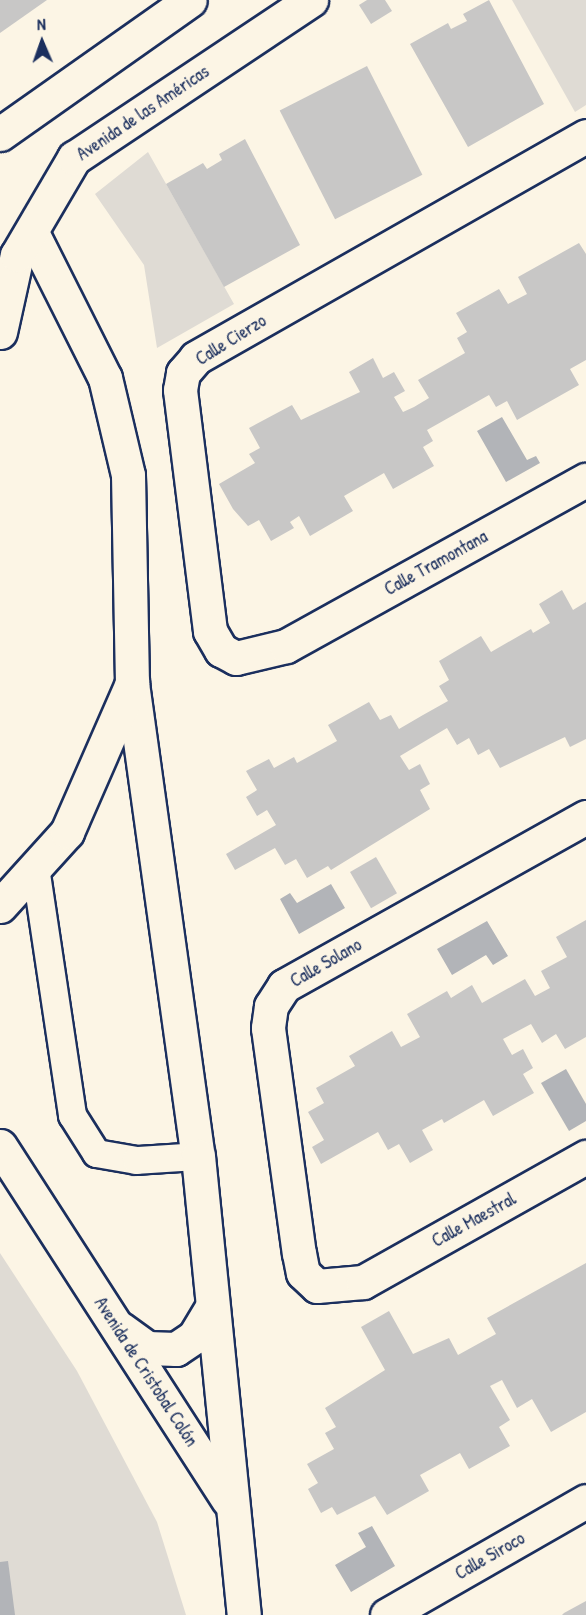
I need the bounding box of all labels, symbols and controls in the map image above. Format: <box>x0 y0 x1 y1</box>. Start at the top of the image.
north arrow <box>12 12 72 72</box>
text: N <box>37 13 46 35</box>
street label: Avenida de las Américas <box>73 61 213 165</box>
street label: Calle Cierzo <box>192 310 270 370</box>
street label: Calle Tramontana <box>381 526 491 600</box>
street label: Calle Solano <box>287 934 365 992</box>
street label: Calle Maestral <box>428 1188 520 1252</box>
street label: Avenida de Cristobal Colón <box>90 1293 202 1451</box>
street label: Calle Siroco <box>451 1527 529 1585</box>

